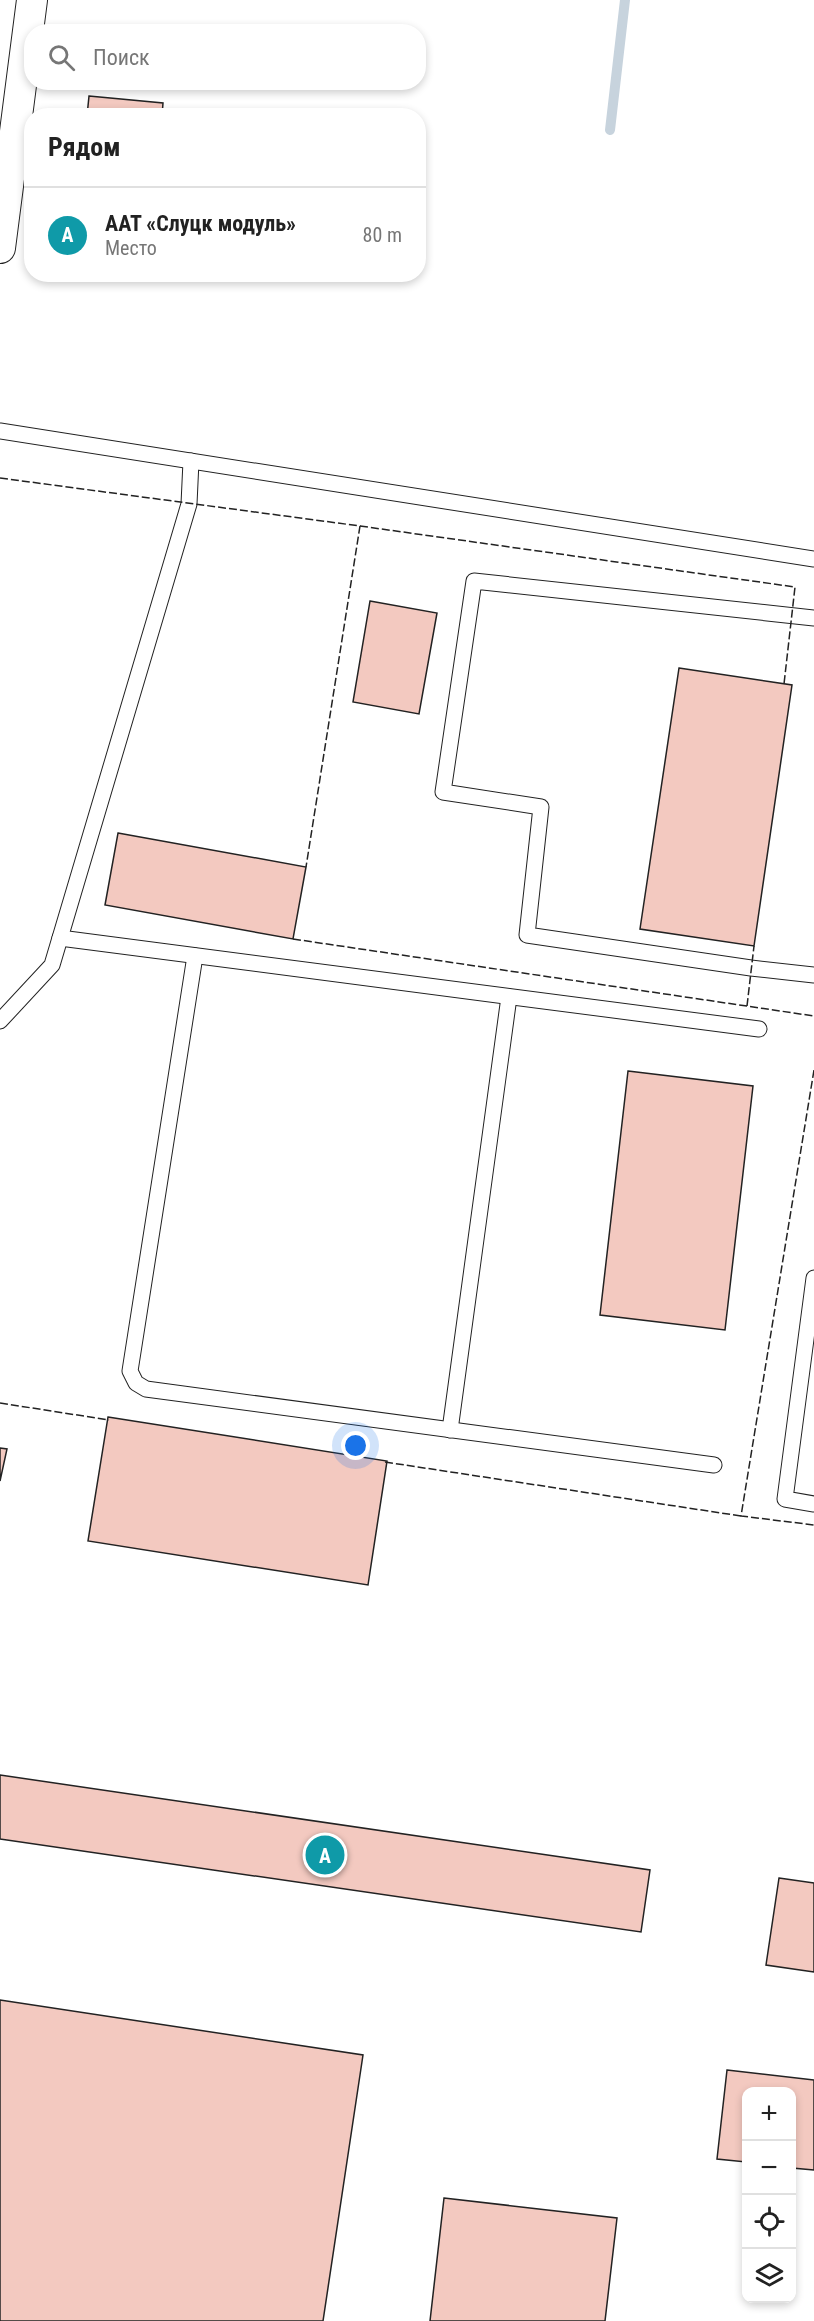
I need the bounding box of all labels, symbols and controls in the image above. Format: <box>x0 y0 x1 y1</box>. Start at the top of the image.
search box <box>24 24 426 90</box>
icon: search <box>45 41 78 74</box>
text: Поиск <box>93 45 150 70</box>
text: Рядом <box>48 132 120 162</box>
text: ААТ «Слуцк модуль» <box>105 211 296 236</box>
text: A <box>62 223 73 247</box>
text: 80 m <box>363 223 402 247</box>
text: Место <box>105 236 157 260</box>
your location <box>341 1431 370 1460</box>
pin: A <box>306 1832 344 1878</box>
map controls <box>742 2087 796 2303</box>
button: + <box>742 2087 796 2141</box>
button: − <box>742 2141 796 2195</box>
button: locate <box>742 2195 796 2249</box>
button: layers <box>742 2249 796 2303</box>

